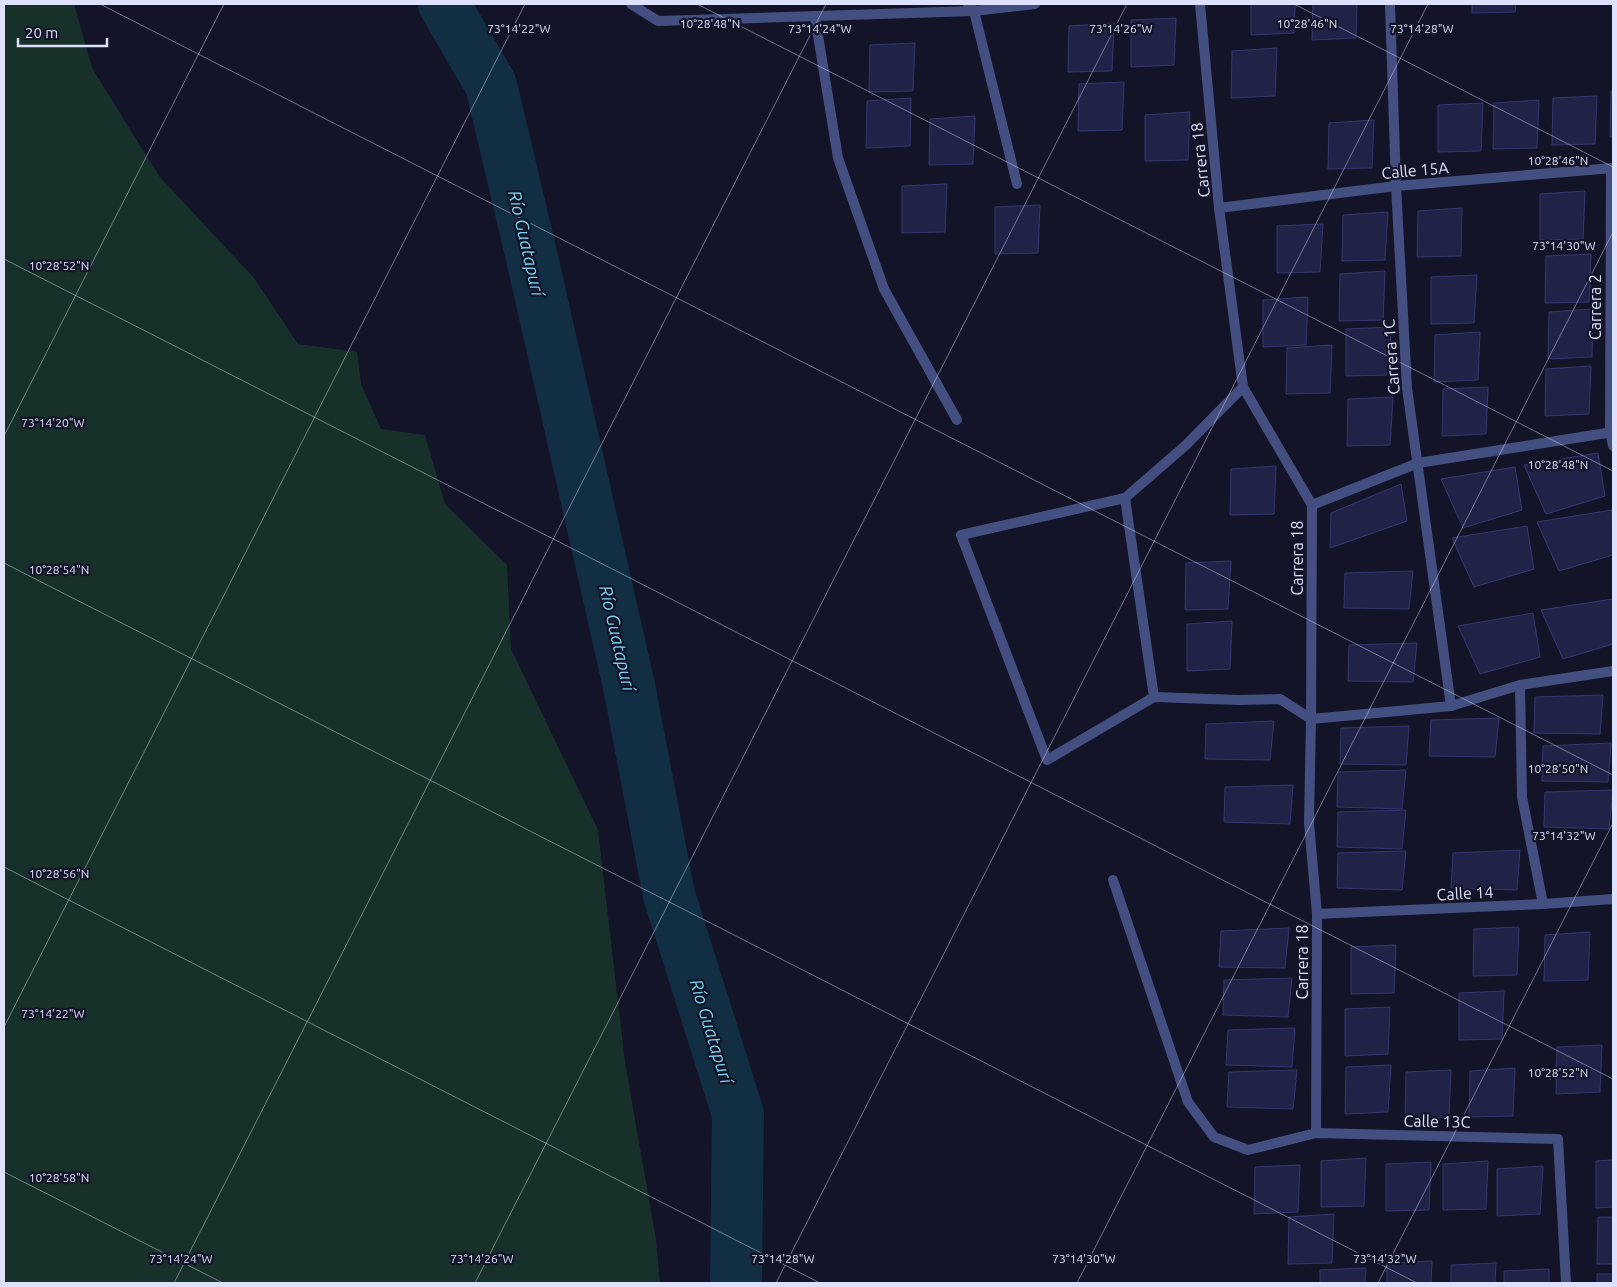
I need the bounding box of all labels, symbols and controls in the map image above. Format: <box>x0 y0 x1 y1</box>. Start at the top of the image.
scale bar <box>18 15 106 47</box>
text: 10°28'48"N <box>680 17 740 30</box>
text: 10°28'46"N <box>1277 17 1337 30</box>
text: 73°14'22"W <box>487 22 551 35</box>
text: 73°14'24"W <box>788 22 852 35</box>
text: 73°14'26"W <box>1089 22 1153 35</box>
text: 73°14'28"W <box>1390 22 1454 35</box>
text: 20 m <box>25 24 58 41</box>
street label: Carrera 18 <box>1187 122 1213 198</box>
text: 10°28'46"N <box>1528 154 1588 167</box>
street label: Calle 15A <box>1381 158 1450 182</box>
water label: Río Guatapurí <box>505 188 549 300</box>
text: 73°14'30"W <box>1532 239 1596 252</box>
text: 10°28'52"N <box>29 259 89 272</box>
street label: Carrera 2 <box>1586 274 1604 340</box>
street label: Carrera 1C <box>1379 318 1403 395</box>
text: 73°14'20"W <box>21 416 85 429</box>
text: 10°28'48"N <box>1528 458 1588 471</box>
street label: Carrera 18 <box>1288 521 1306 595</box>
text: 10°28'54"N <box>29 563 89 576</box>
water label: Río Guatapurí <box>596 583 640 695</box>
text: 10°28'50"N <box>1528 762 1588 775</box>
text: 73°14'32"W <box>1532 829 1596 842</box>
text: 10°28'56"N <box>29 867 89 880</box>
street label: Calle 14 <box>1436 883 1494 903</box>
street label: Carrera 18 <box>1293 925 1311 999</box>
water label: Río Guatapurí <box>687 976 738 1088</box>
text: 73°14'22"W <box>21 1007 85 1020</box>
text: 10°28'52"N <box>1528 1066 1588 1079</box>
street label: Calle 13C <box>1403 1111 1471 1131</box>
text: 10°28'58"N <box>29 1171 89 1184</box>
text: 73°14'24"W <box>149 1252 213 1265</box>
text: 73°14'26"W <box>450 1252 514 1265</box>
text: 73°14'28"W <box>751 1252 815 1265</box>
text: 73°14'30"W <box>1052 1252 1116 1265</box>
text: 73°14'32"W <box>1353 1252 1417 1265</box>

